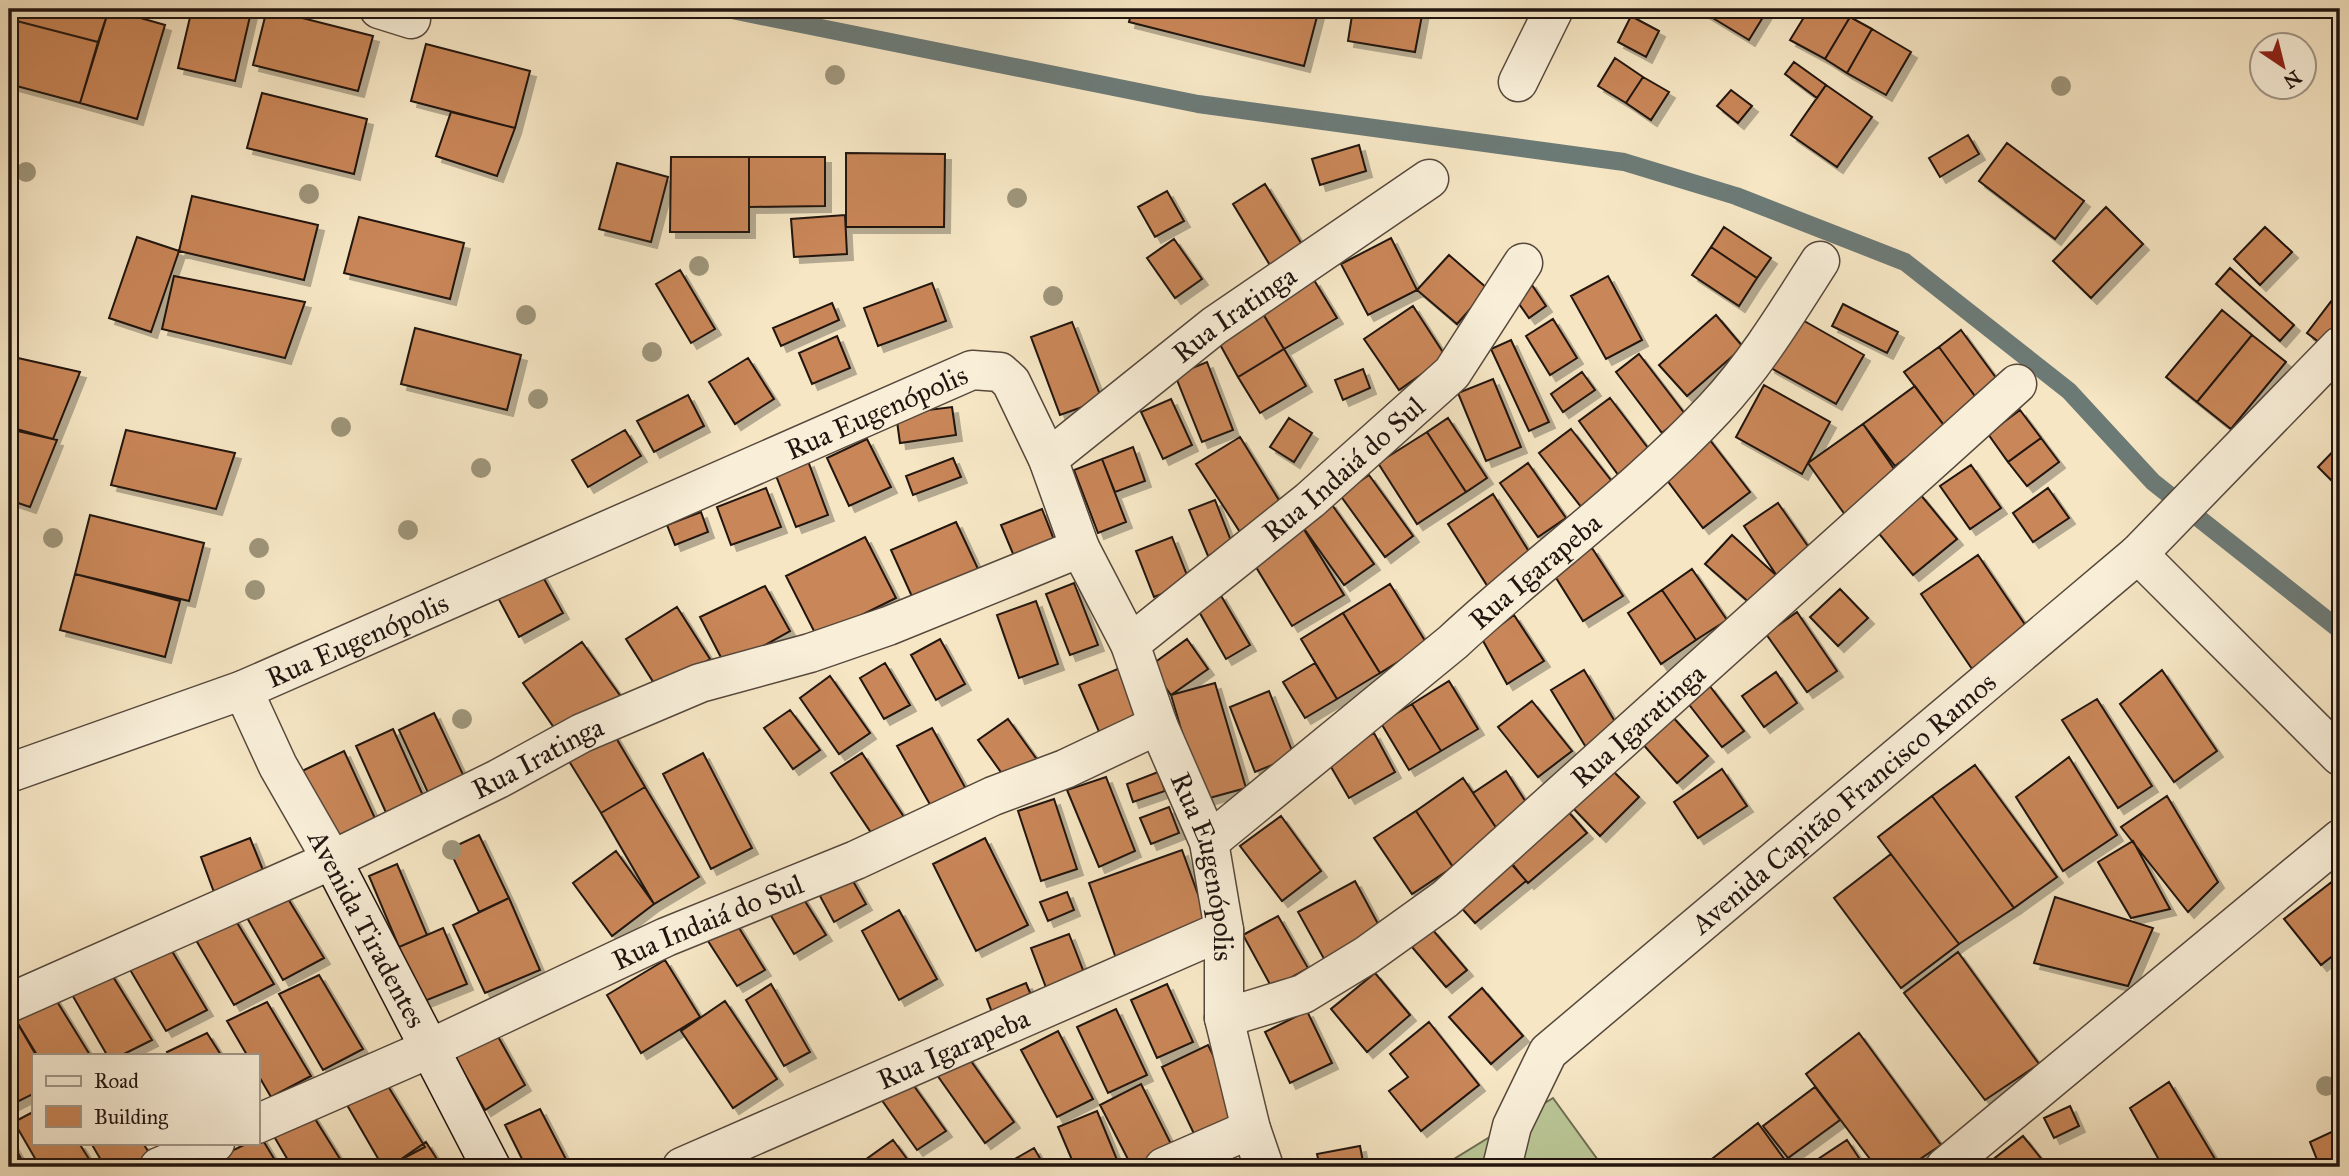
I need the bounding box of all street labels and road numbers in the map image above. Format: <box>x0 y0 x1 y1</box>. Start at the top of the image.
street label: Rua Iratinga <box>1165 258 1303 370</box>
street label: Rua Eugenópolis <box>780 357 973 467</box>
street label: Rua Indaiá do Sul <box>1255 388 1432 549</box>
street label: Rua Igarapeba <box>1462 505 1608 637</box>
street label: Rua Eugenópolis <box>261 585 454 695</box>
street label: Rua Igaratinga <box>1563 656 1712 795</box>
street label: Avenida Capitão Francisco Ramos <box>1683 664 2003 942</box>
street label: Rua Iratinga <box>466 708 609 807</box>
street label: Rua Eugenópolis <box>1163 767 1242 961</box>
street label: Avenida Tiradentes <box>300 823 434 1034</box>
street label: Rua Indaiá do Sul <box>606 866 808 977</box>
street label: Rua Igarapeba <box>872 1000 1035 1097</box>

